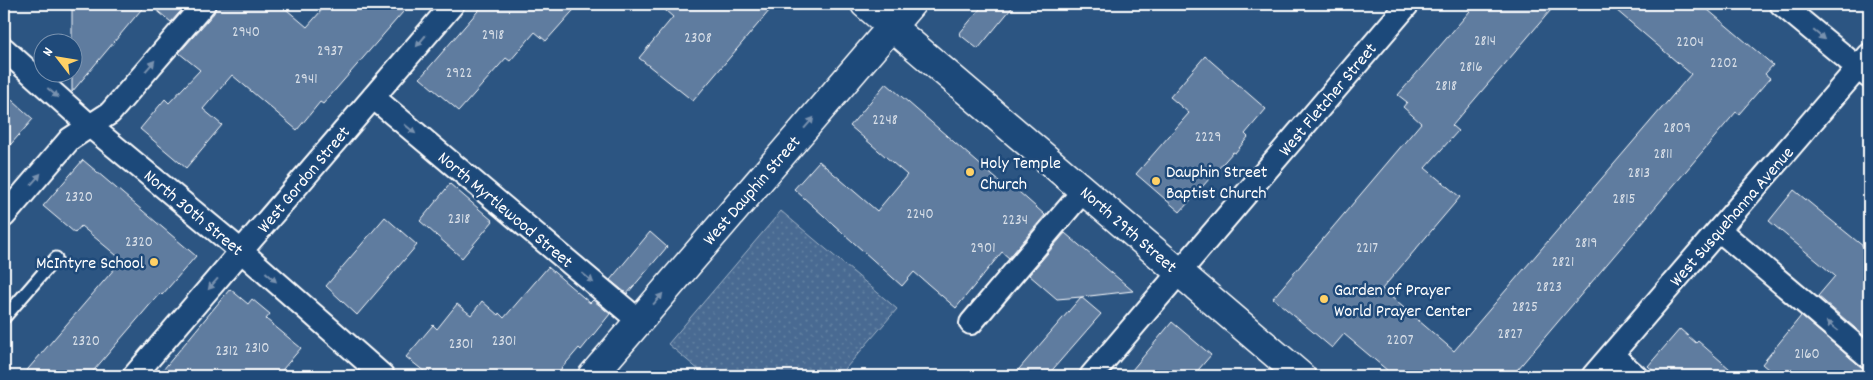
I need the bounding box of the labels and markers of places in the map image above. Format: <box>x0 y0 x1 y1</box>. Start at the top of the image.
place label: Holy Temple Church <box>980 152 1061 198</box>
place label: Dauphin Street Baptist Church <box>1166 161 1268 207</box>
marker: Holy Temple Church <box>964 166 976 178</box>
marker: Dauphin Street Baptist Church <box>1150 175 1162 187</box>
place label: McIntyre School <box>36 252 145 277</box>
marker: McIntyre School <box>148 256 160 268</box>
place label: Garden of Prayer World Prayer Center <box>1334 279 1472 325</box>
marker: Garden of Prayer World Prayer Center <box>1318 293 1330 305</box>

